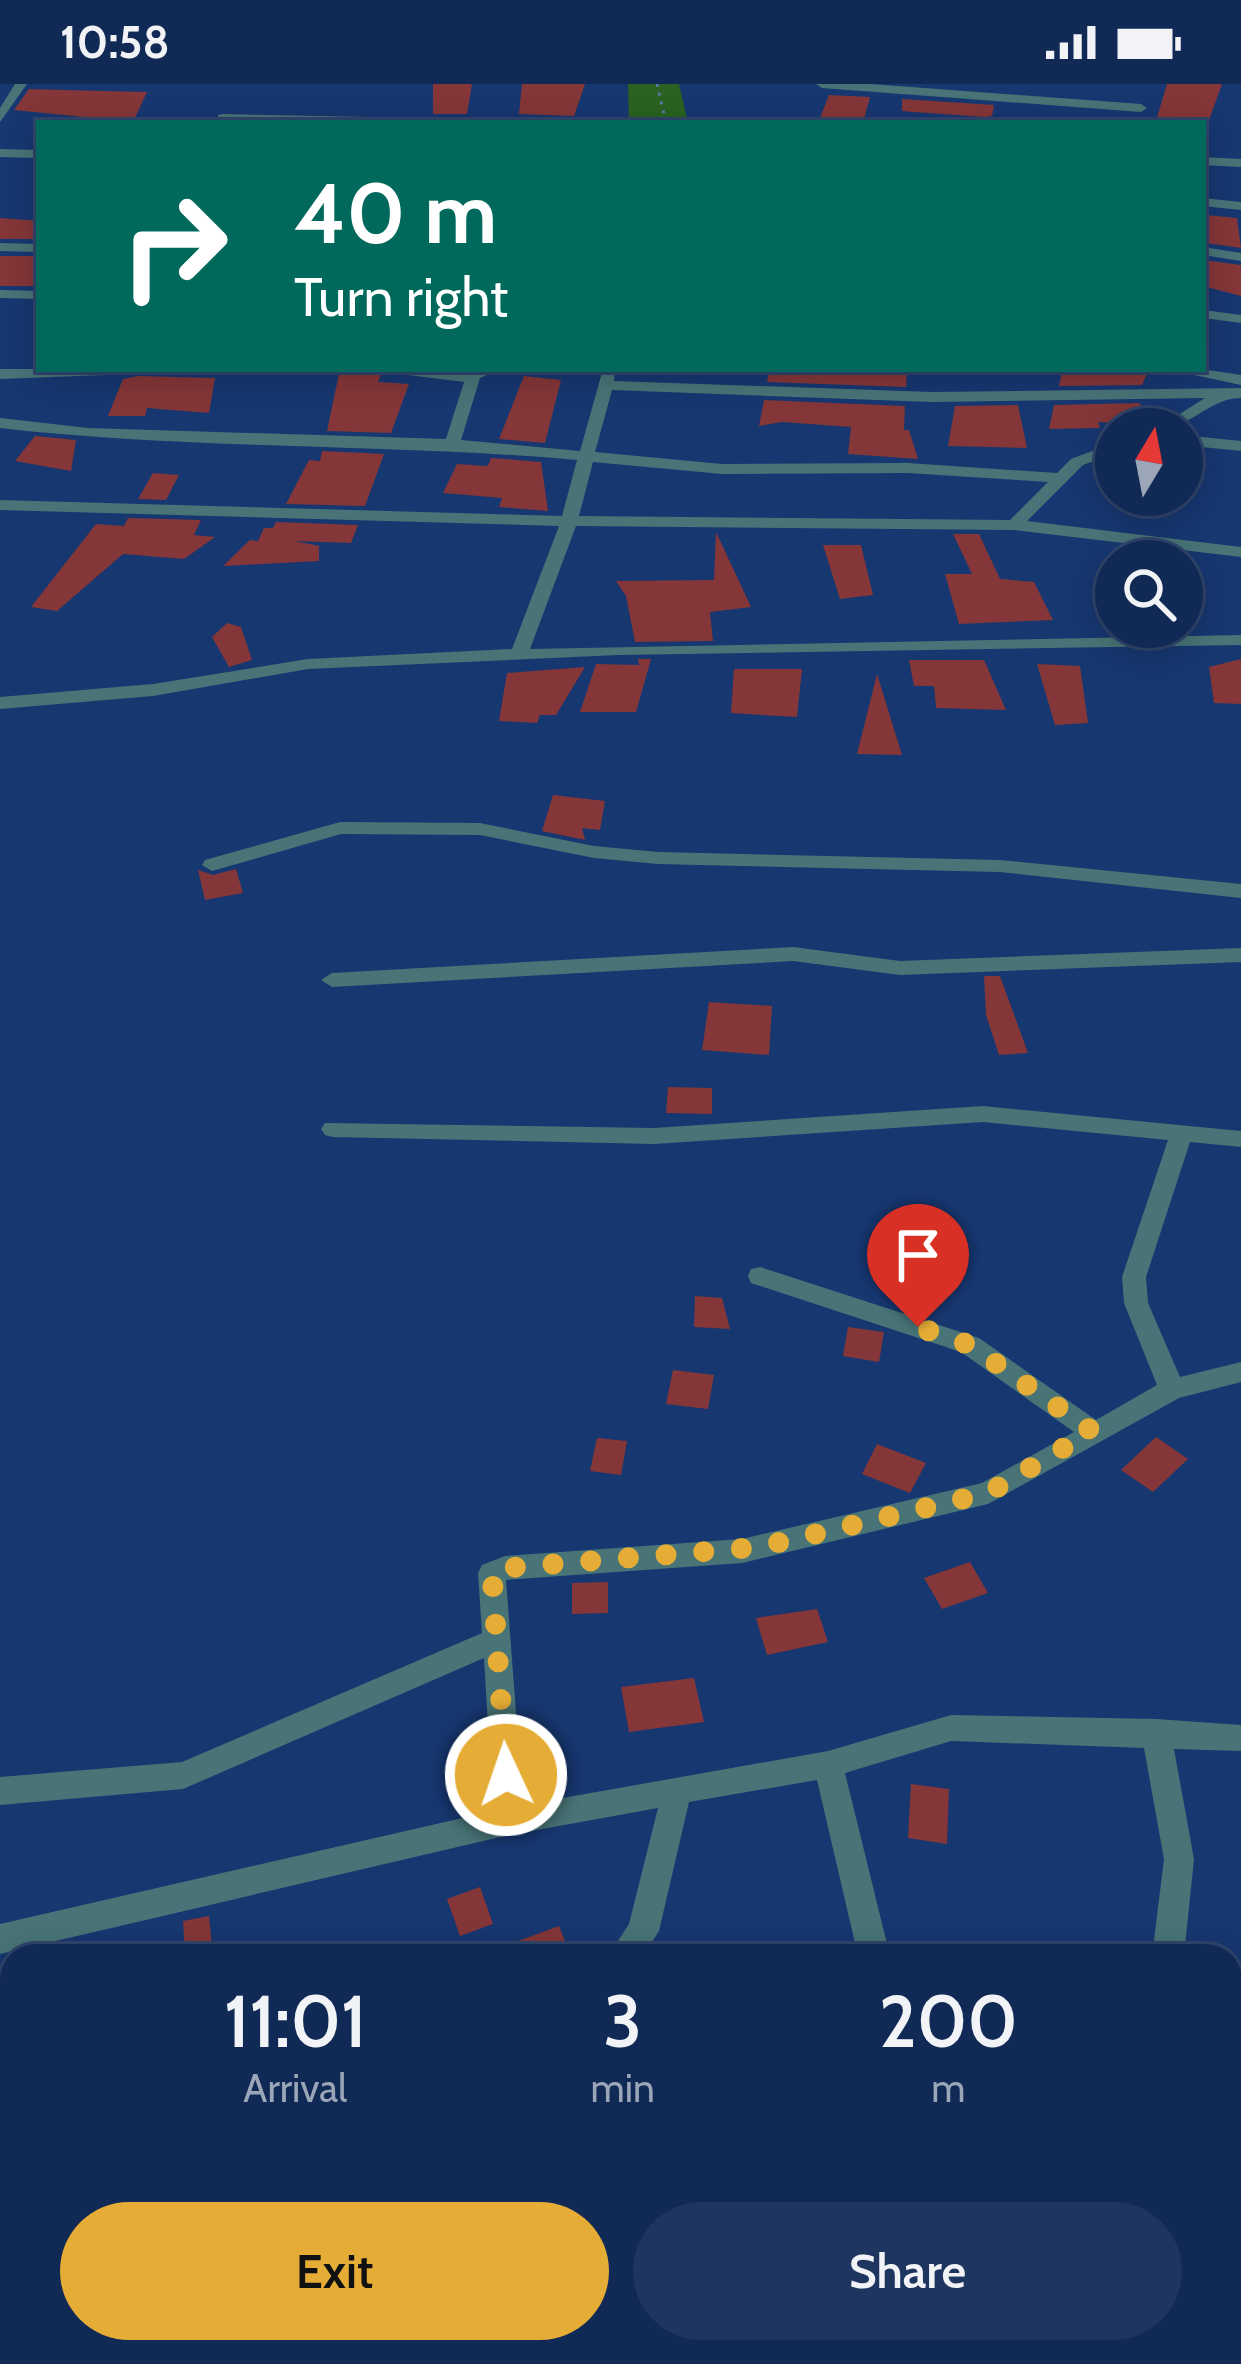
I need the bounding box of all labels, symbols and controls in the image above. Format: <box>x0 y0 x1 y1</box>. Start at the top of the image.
text: 10:58 <box>60 15 170 69</box>
text: 40 m <box>294 162 497 264</box>
icon: right <box>96 168 252 324</box>
text: Turn right <box>294 264 508 330</box>
north arrow <box>1095 408 1203 516</box>
map controls <box>1095 408 1203 648</box>
button: search <box>1095 540 1203 648</box>
pin <box>867 1204 969 1327</box>
icon: arrive <box>885 1222 951 1288</box>
position arrow <box>443 1712 569 1838</box>
text: 11:01 <box>224 1978 367 2065</box>
text: 3 <box>603 1978 642 2065</box>
text: 200 <box>879 1978 1018 2065</box>
text: Arrival <box>243 2064 347 2112</box>
text: min <box>591 2064 655 2112</box>
text: m <box>931 2064 965 2112</box>
button: Exit <box>60 2202 609 2340</box>
button: Share <box>633 2202 1182 2340</box>

